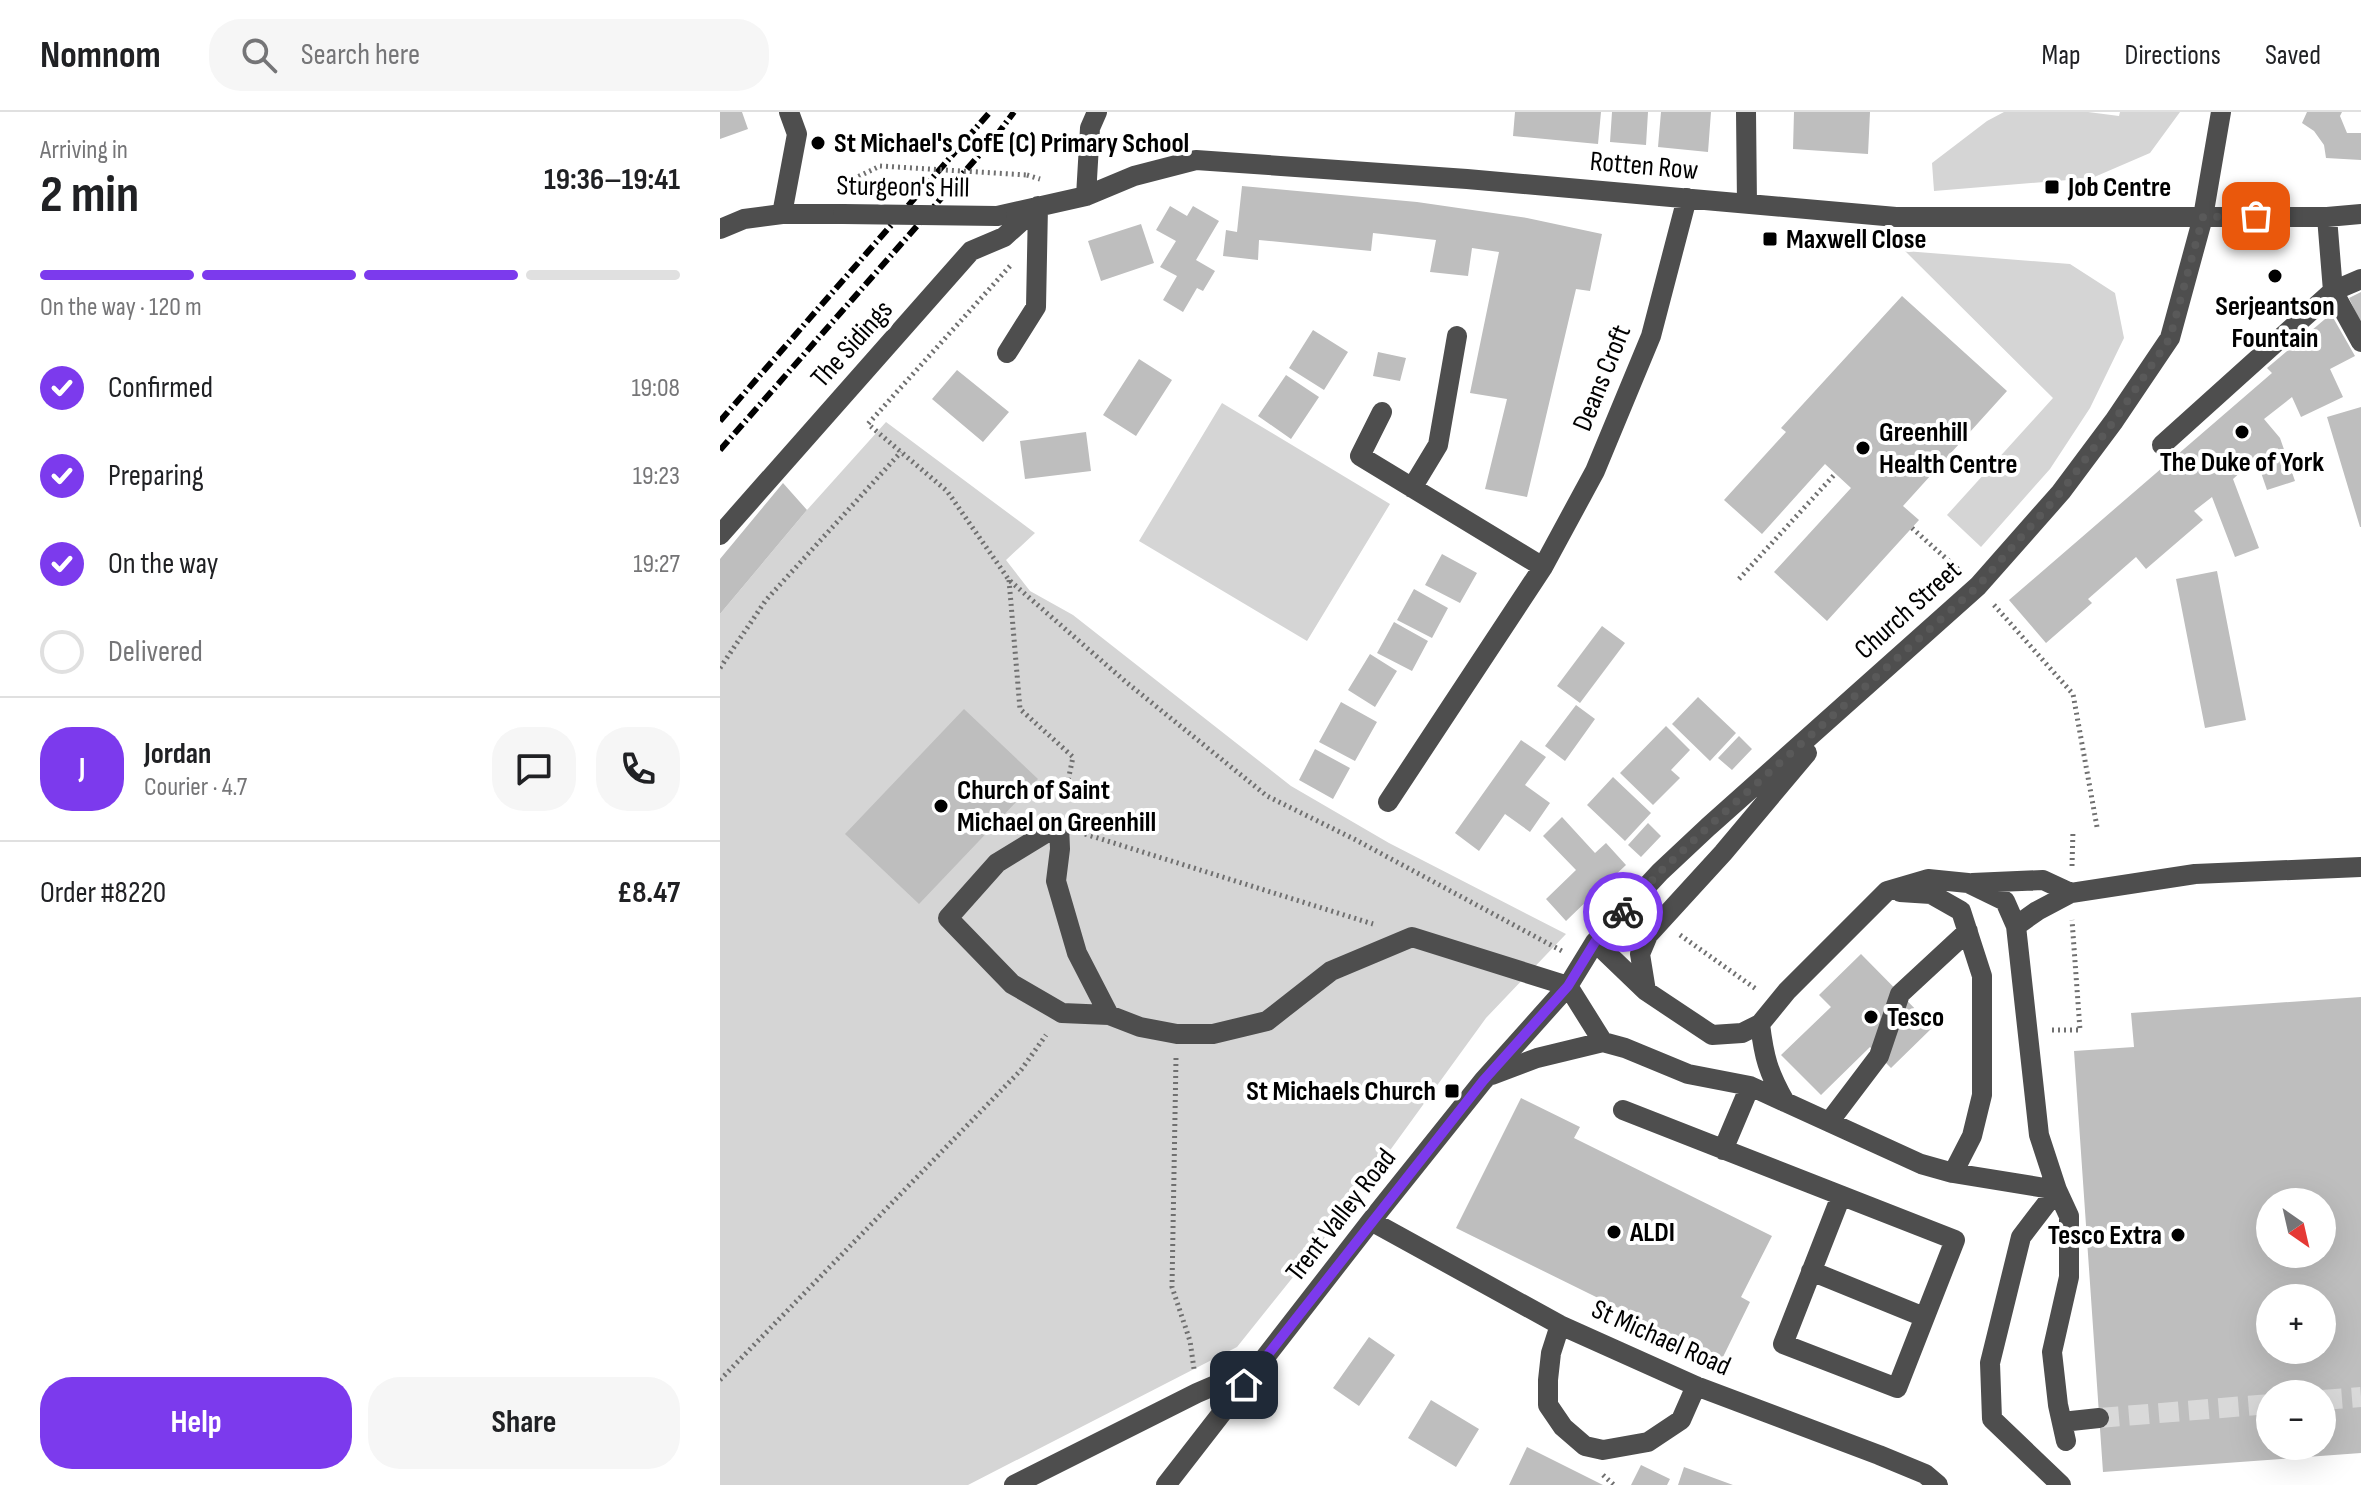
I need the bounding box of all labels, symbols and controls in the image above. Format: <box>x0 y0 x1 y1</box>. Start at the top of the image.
search box <box>209 19 769 91</box>
text: Nomnom <box>40 33 161 78</box>
icon: search <box>237 33 281 77</box>
text: Search here <box>301 37 420 73</box>
text: Map <box>2042 39 2081 72</box>
text: Directions <box>2125 39 2221 72</box>
text: Saved <box>2265 39 2321 72</box>
place label: St Michael's CofE (C) Primary School <box>834 127 1189 160</box>
marker: St Michael's CofE (C) Primary School <box>809 134 827 152</box>
text: Arriving in <box>40 135 128 166</box>
street label: Rotten Row <box>1588 145 1700 187</box>
text: 19:36–19:41 <box>544 162 680 198</box>
text: 2 min <box>40 164 139 227</box>
street label: Sturgeon's Hill <box>836 169 970 205</box>
place label: Job Centre <box>2067 171 2171 204</box>
marker: Job Centre <box>2043 178 2061 196</box>
pin <box>2222 182 2290 250</box>
icon: bag <box>2234 194 2278 238</box>
place label: Maxwell Close <box>1786 223 1926 256</box>
marker: Maxwell Close <box>1761 230 1779 248</box>
marker: Serjeantson Fountain <box>2266 267 2284 285</box>
place label: Serjeantson Fountain <box>2215 290 2335 355</box>
text: On the way · 120 m <box>40 292 202 323</box>
street label: The Sidings <box>804 294 900 394</box>
street label: Deans Croft <box>1566 320 1638 436</box>
icon: check <box>40 366 84 410</box>
text: Confirmed <box>108 370 213 406</box>
text: 19:08 <box>632 373 680 404</box>
place label: Greenhill Health Centre <box>1879 416 2017 481</box>
marker: The Duke of York <box>2233 423 2251 441</box>
marker: Greenhill Health Centre <box>1854 439 1872 457</box>
place label: The Duke of York <box>2160 446 2324 479</box>
icon: check <box>40 454 84 498</box>
text: Preparing <box>108 458 204 494</box>
text: 19:23 <box>633 461 680 492</box>
icon: check <box>40 542 84 586</box>
text: On the way <box>108 546 218 582</box>
text: 19:27 <box>633 549 680 580</box>
street label: Church Street <box>1848 554 1968 666</box>
text: Delivered <box>108 634 203 670</box>
button: chat <box>492 727 576 811</box>
button: phone <box>596 727 680 811</box>
text: Jordan <box>144 736 211 772</box>
text: J <box>79 751 85 787</box>
text: Courier · 4.7 <box>144 772 247 803</box>
place label: Church of Saint Michael on Greenhill <box>957 774 1156 839</box>
marker: Church of Saint Michael on Greenhill <box>932 797 950 815</box>
courier <box>1583 872 1663 952</box>
text: Order #8220 <box>40 875 166 911</box>
text: £8.47 <box>617 875 680 911</box>
icon: bike <box>1601 890 1645 934</box>
place label: Tesco <box>1887 1001 1944 1034</box>
marker: Tesco <box>1862 1008 1880 1026</box>
place label: St Michaels Church <box>1246 1075 1436 1108</box>
marker: St Michaels Church <box>1443 1082 1461 1100</box>
street label: Trent Valley Road <box>1279 1142 1403 1288</box>
north arrow <box>2256 1188 2336 1268</box>
map controls <box>2256 1188 2336 1460</box>
place label: ALDI <box>1629 1216 1675 1249</box>
place label: Tesco Extra <box>2048 1219 2162 1252</box>
marker: ALDI <box>1605 1223 1623 1241</box>
marker: Tesco Extra <box>2169 1226 2187 1244</box>
button: + <box>2256 1284 2336 1364</box>
street label: St Michael Road <box>1587 1293 1735 1383</box>
pin <box>1210 1351 1278 1419</box>
icon: home <box>1222 1363 1266 1407</box>
button: Help <box>40 1377 352 1469</box>
button: Share <box>368 1377 680 1469</box>
button: − <box>2256 1380 2336 1460</box>

